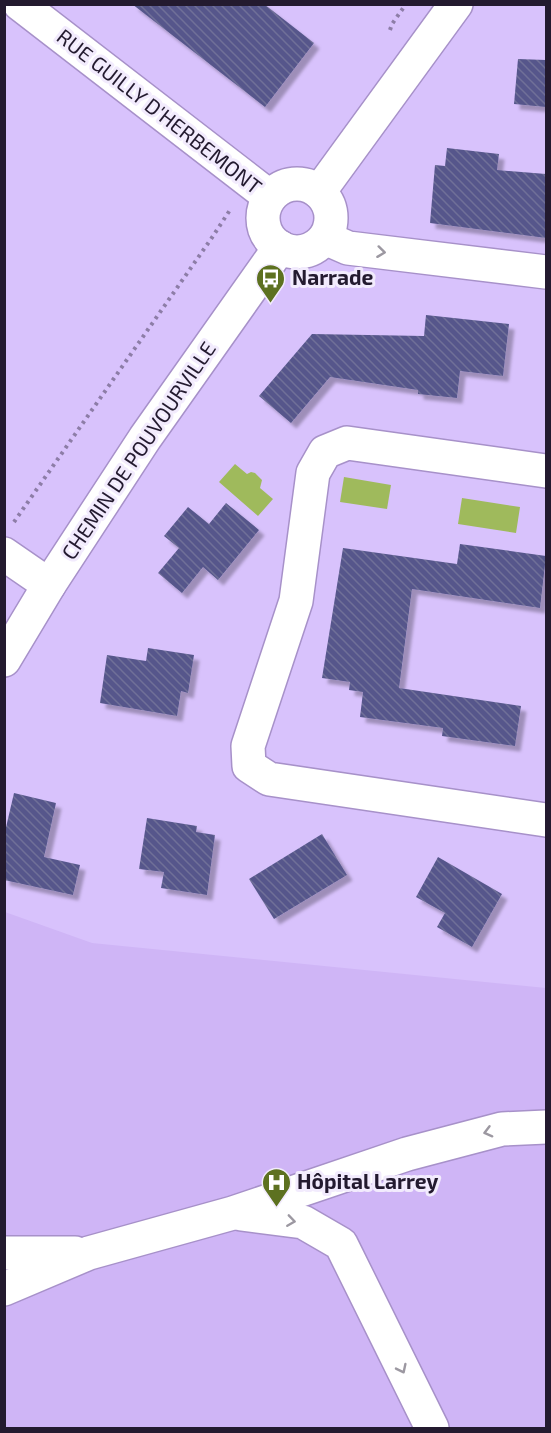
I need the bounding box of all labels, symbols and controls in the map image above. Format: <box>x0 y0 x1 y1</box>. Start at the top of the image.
street label: RUE GUILLY D'HERBEMONT <box>52 23 267 199</box>
one-way arrow <box>376 245 386 258</box>
bus stop icon: Narrade <box>255 262 287 304</box>
place label: Narrade <box>292 264 374 289</box>
street label: CHEMIN DE POUVOURVILLE <box>55 337 220 564</box>
one-way arrow <box>484 1125 494 1137</box>
hospital icon: Hôpital Larrey <box>260 1166 292 1208</box>
place label: Hôpital Larrey <box>297 1168 439 1194</box>
one-way arrow <box>286 1214 295 1226</box>
one-way arrow <box>395 1362 407 1373</box>

